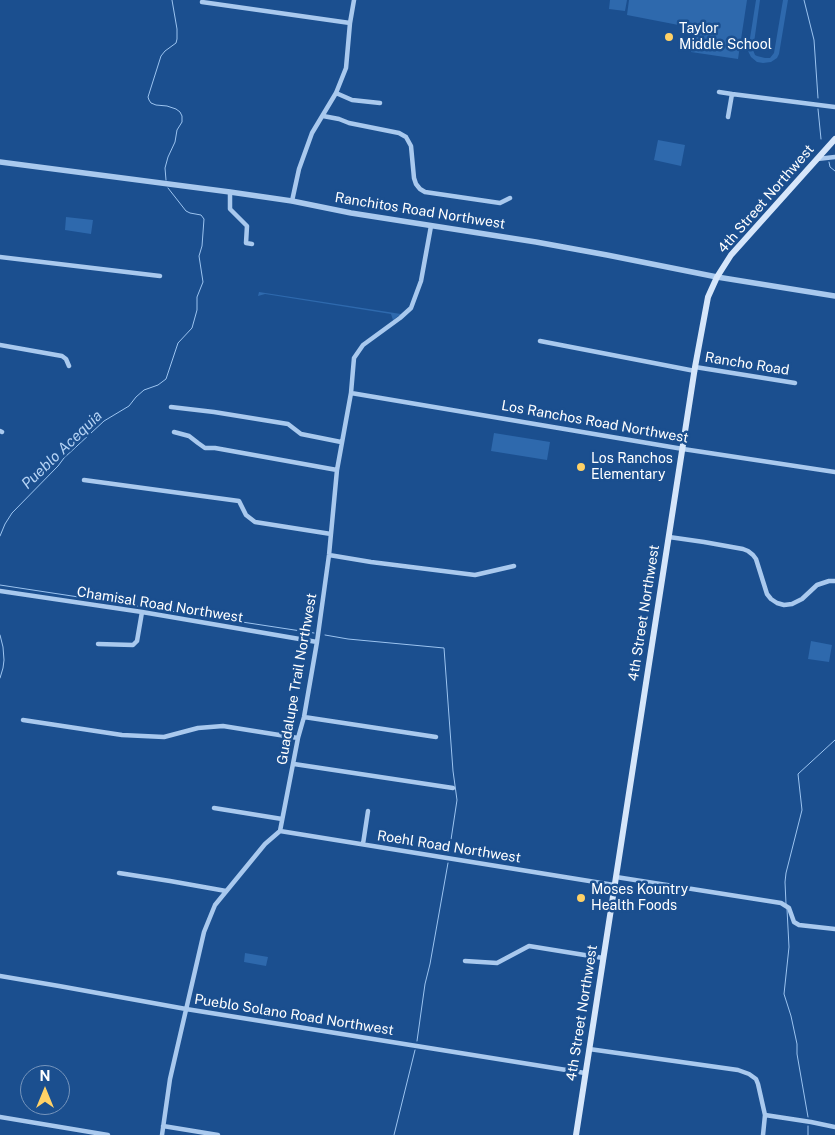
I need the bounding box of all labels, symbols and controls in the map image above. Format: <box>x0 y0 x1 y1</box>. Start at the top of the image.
place label: Taylor Middle School <box>679 21 772 54</box>
marker: Taylor Middle School <box>663 31 675 43</box>
street label: 4th Street Northwest <box>714 141 818 257</box>
street label: Ranchitos Road Northwest <box>334 189 506 233</box>
street label: Rancho Road <box>704 349 790 379</box>
street label: Los Ranchos Road Northwest <box>500 397 690 447</box>
water label: Pueblo Acequia <box>18 407 106 493</box>
place label: Los Ranchos Elementary <box>591 451 673 484</box>
marker: Los Ranchos Elementary <box>575 461 587 473</box>
street label: 4th Street Northwest <box>625 544 663 682</box>
street label: Chamisal Road Northwest <box>76 584 244 626</box>
street label: Guadalupe Trail Northwest <box>274 592 320 766</box>
street label: Roehl Road Northwest <box>376 827 522 867</box>
place label: Moses Kountry Health Foods <box>591 882 688 914</box>
marker: Moses Kountry Health Foods <box>575 892 587 904</box>
street label: 4th Street Northwest <box>563 944 601 1082</box>
street label: Pueblo Solano Road Northwest <box>193 991 395 1039</box>
north arrow <box>20 1065 70 1115</box>
text: N <box>40 1068 50 1084</box>

